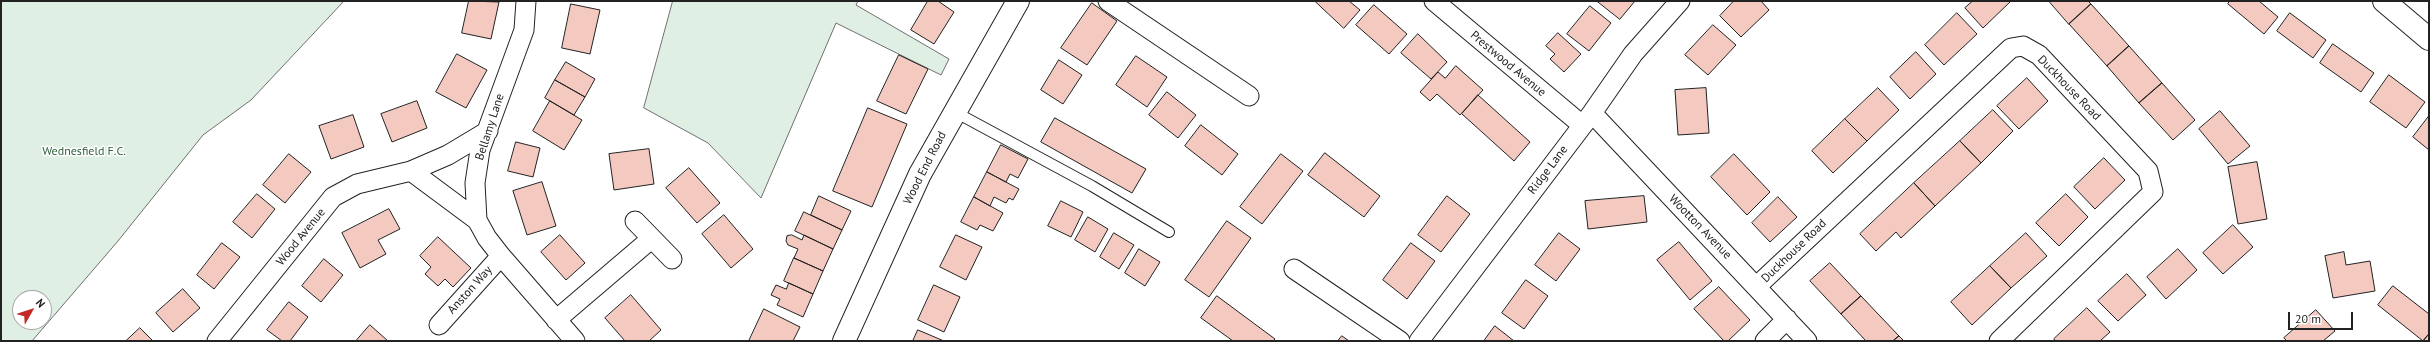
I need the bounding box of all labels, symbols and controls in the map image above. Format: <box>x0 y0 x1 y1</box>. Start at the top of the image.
street label: Prestwood Avenue <box>1467 28 1549 100</box>
street label: Duckhouse Road <box>2034 53 2104 123</box>
street label: Bellamy Lane <box>472 92 508 162</box>
street label: Wood End Road <box>900 129 950 207</box>
street label: Ridge Lane <box>1525 143 1571 197</box>
park label: Wednesfield F.C. <box>42 145 126 159</box>
street label: Wootton Avenue <box>1666 192 1734 262</box>
street label: Wood Avenue <box>274 205 328 269</box>
street label: Duckhouse Road <box>1759 216 1829 286</box>
street label: Anston Way <box>445 263 495 317</box>
north arrow <box>12 290 52 330</box>
text: N <box>33 296 48 310</box>
scale bar <box>2290 304 2355 330</box>
text: 20 m <box>2295 311 2321 326</box>

